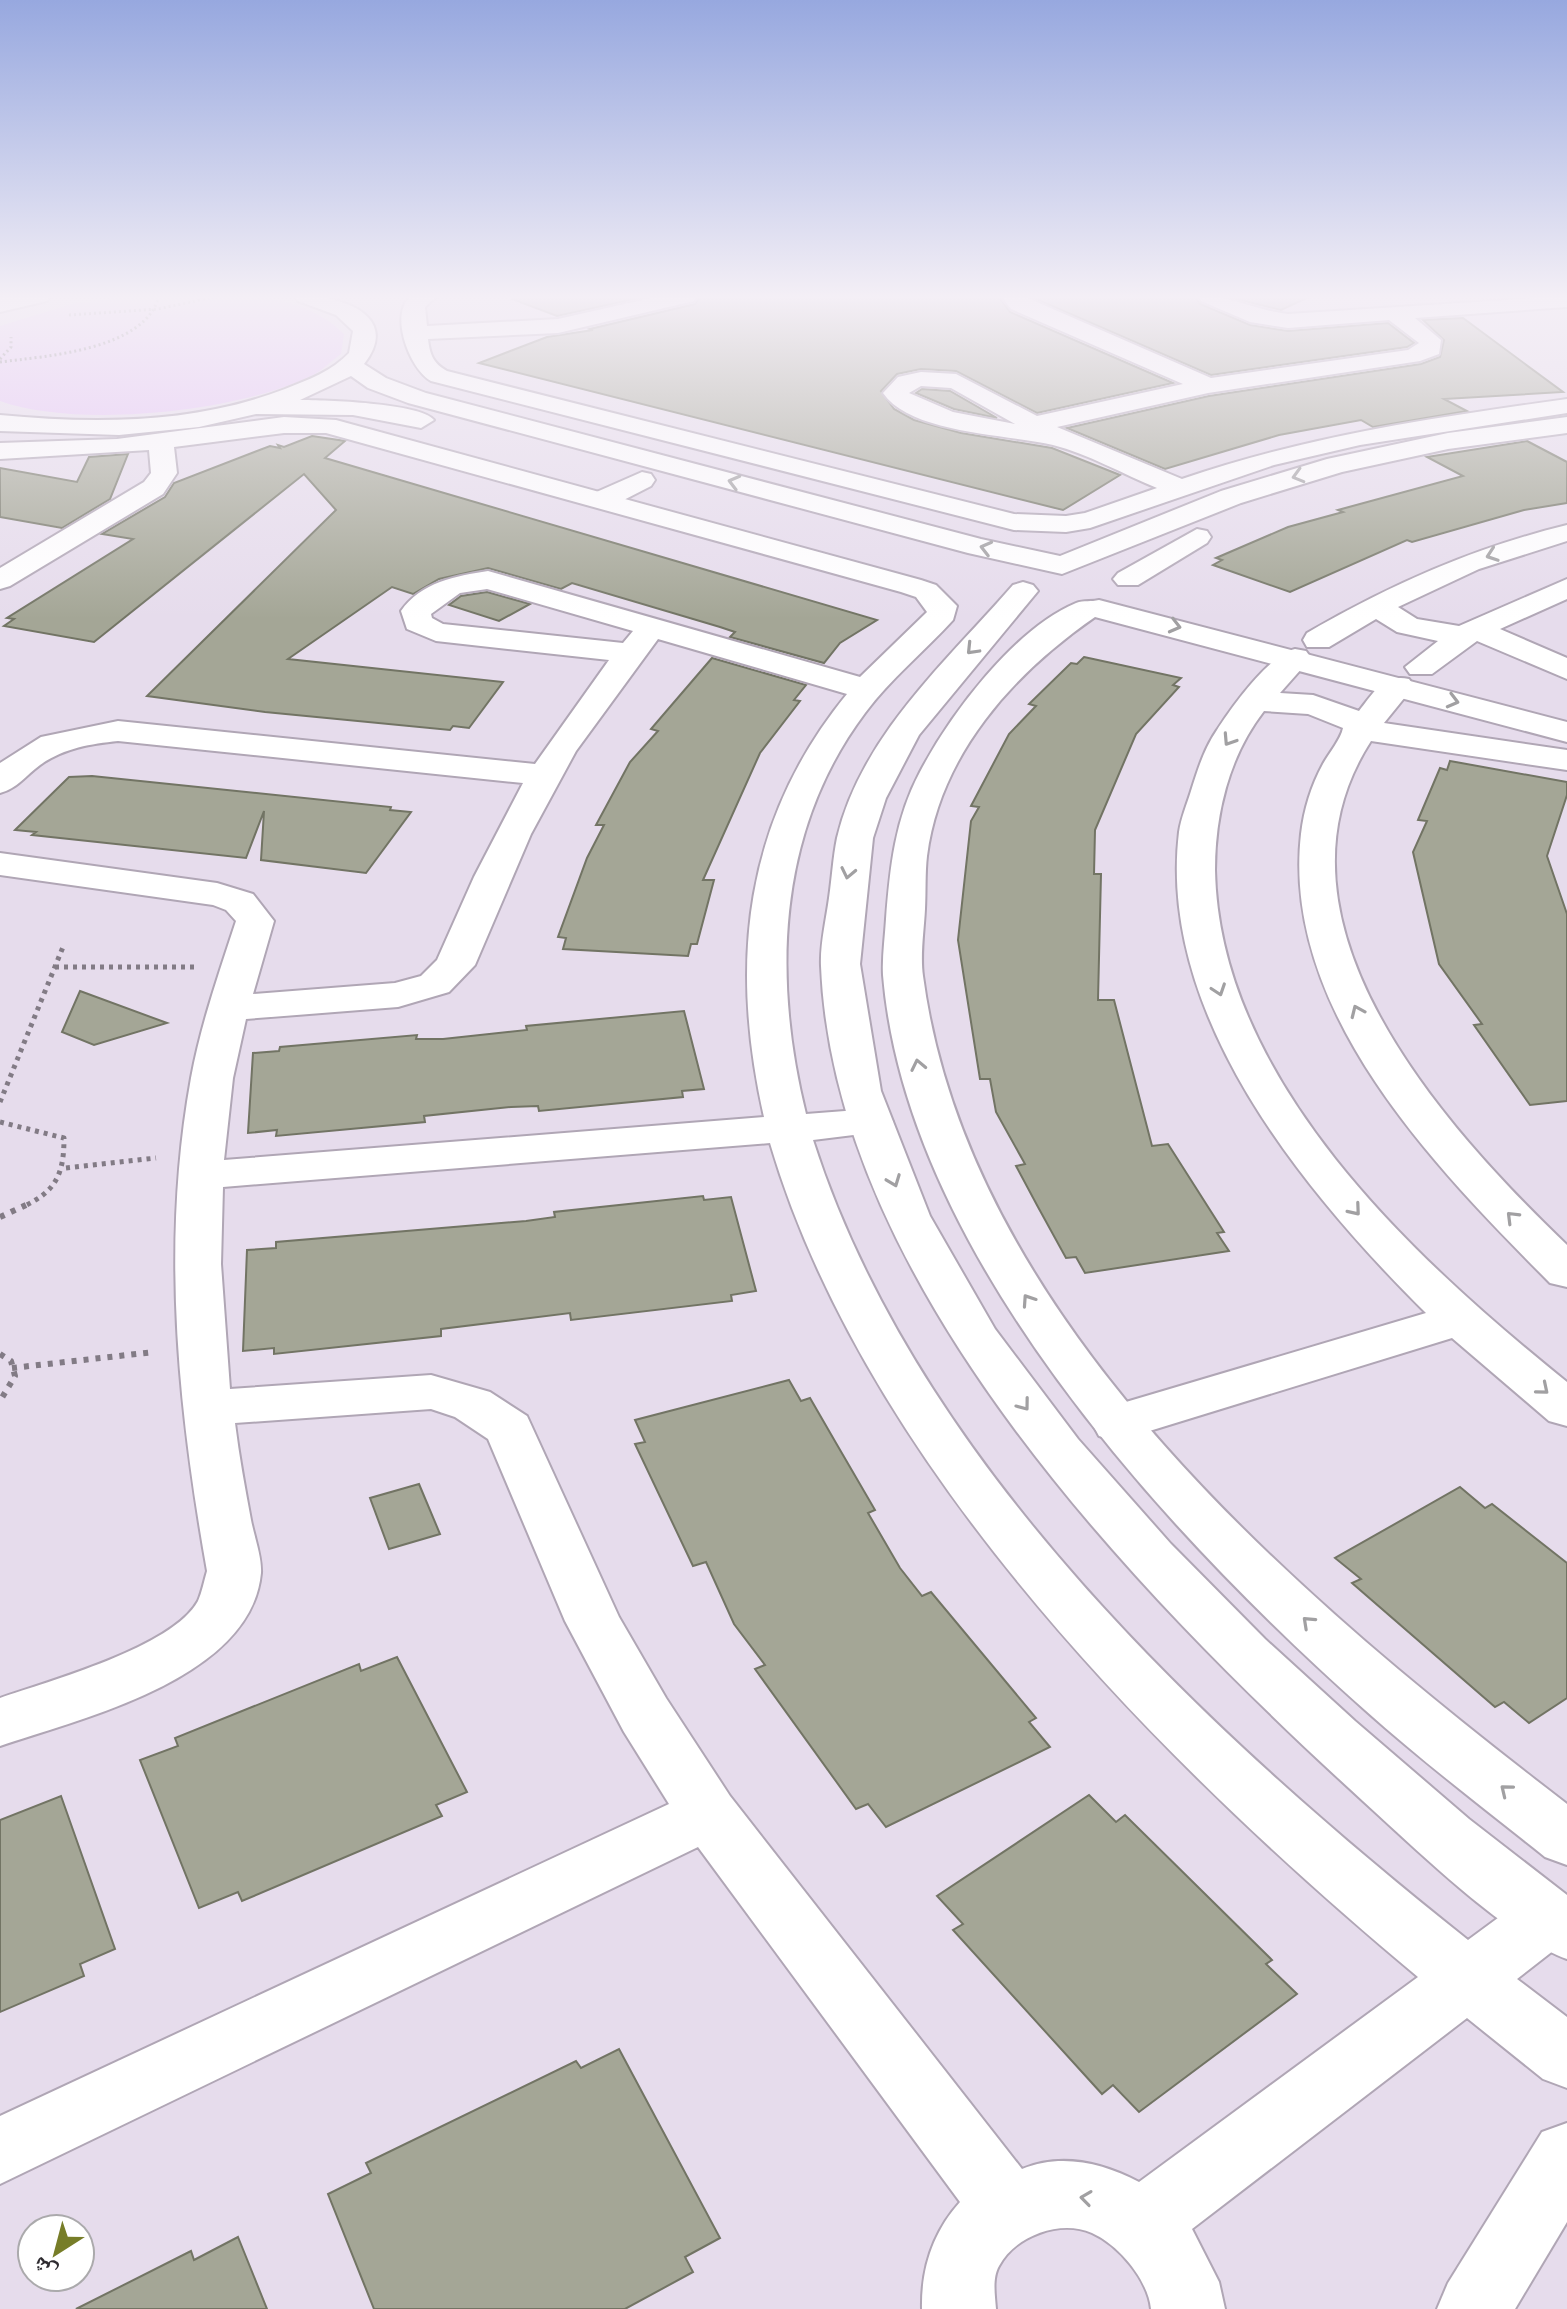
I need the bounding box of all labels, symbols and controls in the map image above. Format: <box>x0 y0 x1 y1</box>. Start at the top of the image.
one-way arrow <box>1292 467 1306 483</box>
one-way arrow <box>728 475 742 491</box>
one-way arrow <box>979 541 993 558</box>
one-way arrow <box>1486 546 1500 562</box>
one-way arrow <box>1167 617 1181 634</box>
one-way arrow <box>966 640 981 654</box>
one-way arrow <box>1446 692 1460 708</box>
one-way arrow <box>1223 731 1238 745</box>
one-way arrow <box>840 865 857 879</box>
one-way arrow <box>1209 982 1226 996</box>
one-way arrow <box>1350 1005 1366 1019</box>
one-way arrow <box>910 1059 927 1073</box>
one-way arrow <box>884 1173 900 1187</box>
one-way arrow <box>1345 1201 1360 1215</box>
one-way arrow <box>1507 1212 1521 1226</box>
one-way arrow <box>1023 1294 1038 1308</box>
one-way arrow <box>1534 1379 1548 1394</box>
one-way arrow <box>1014 1396 1029 1411</box>
one-way arrow <box>1303 1616 1317 1631</box>
one-way arrow <box>1501 1785 1515 1800</box>
one-way arrow <box>1079 2189 1092 2206</box>
north arrow <box>16 2213 96 2293</box>
text: ش <box>27 2251 62 2287</box>

